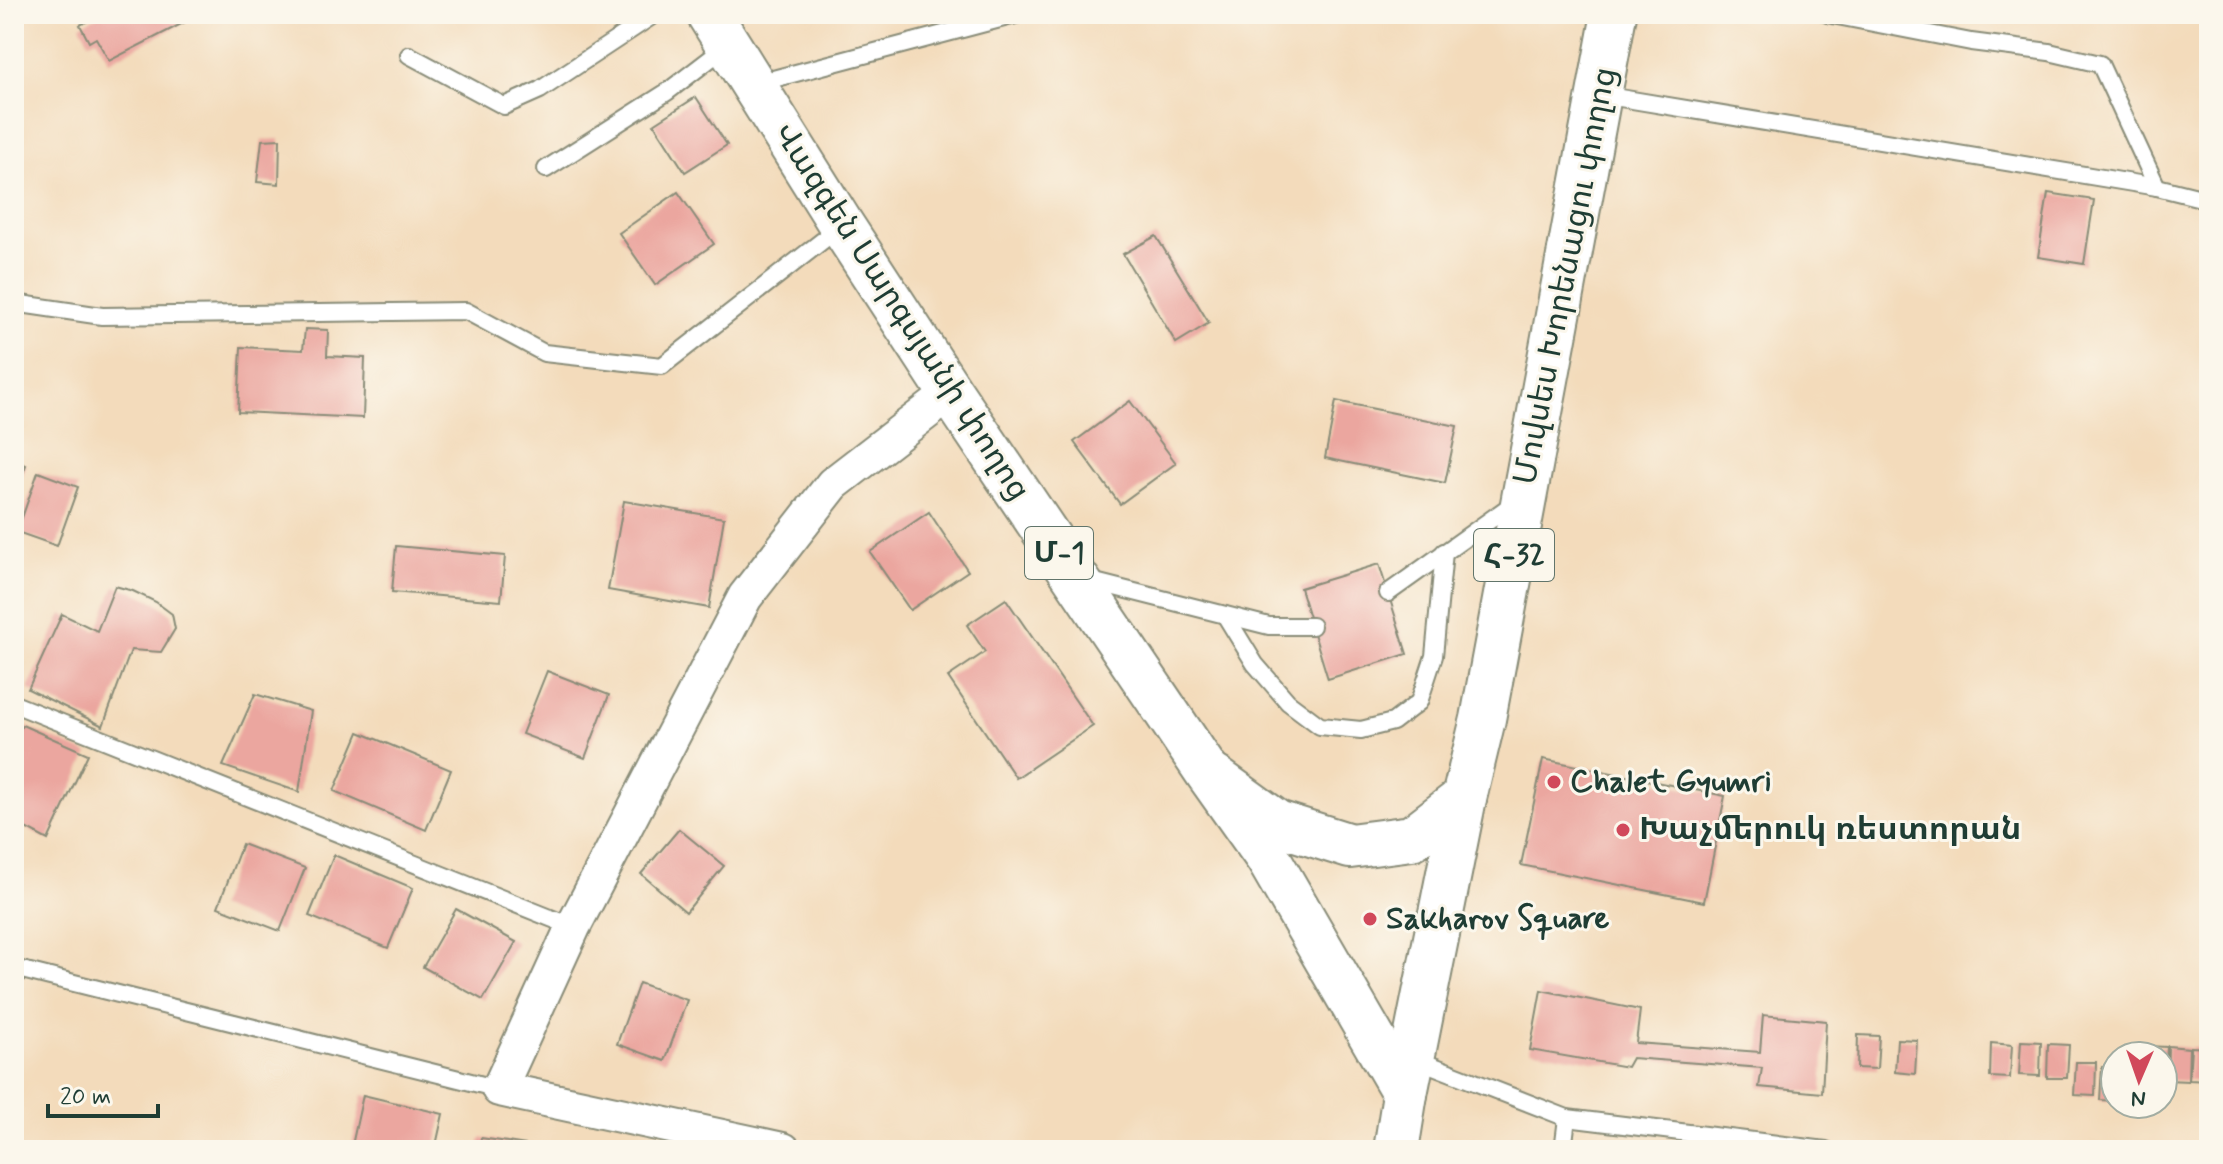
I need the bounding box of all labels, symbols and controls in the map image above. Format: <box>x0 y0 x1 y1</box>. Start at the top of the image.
street label: Մովսես Խորենացու փողոց <box>1505 64 1627 488</box>
street label: Վազգեն Սարգսյանի փողոց <box>763 115 1039 509</box>
road number: Մ-1 <box>1025 527 1093 579</box>
road number: Հ-32 <box>1474 529 1554 581</box>
place label: Chalet Gyumri <box>1570 761 1772 803</box>
marker: Chalet Gyumri <box>1545 773 1563 791</box>
place label: Խաչմերուկ ռեստորան <box>1639 809 2021 851</box>
marker: Խաչմերուկ ռեստորան <box>1614 821 1632 839</box>
place label: Sakharov Square <box>1386 898 1609 941</box>
marker: Sakharov Square <box>1361 910 1379 928</box>
north arrow <box>2099 1040 2179 1120</box>
scale bar <box>48 1068 158 1118</box>
text: 20 m <box>60 1082 111 1113</box>
text: N <box>2131 1084 2146 1112</box>

